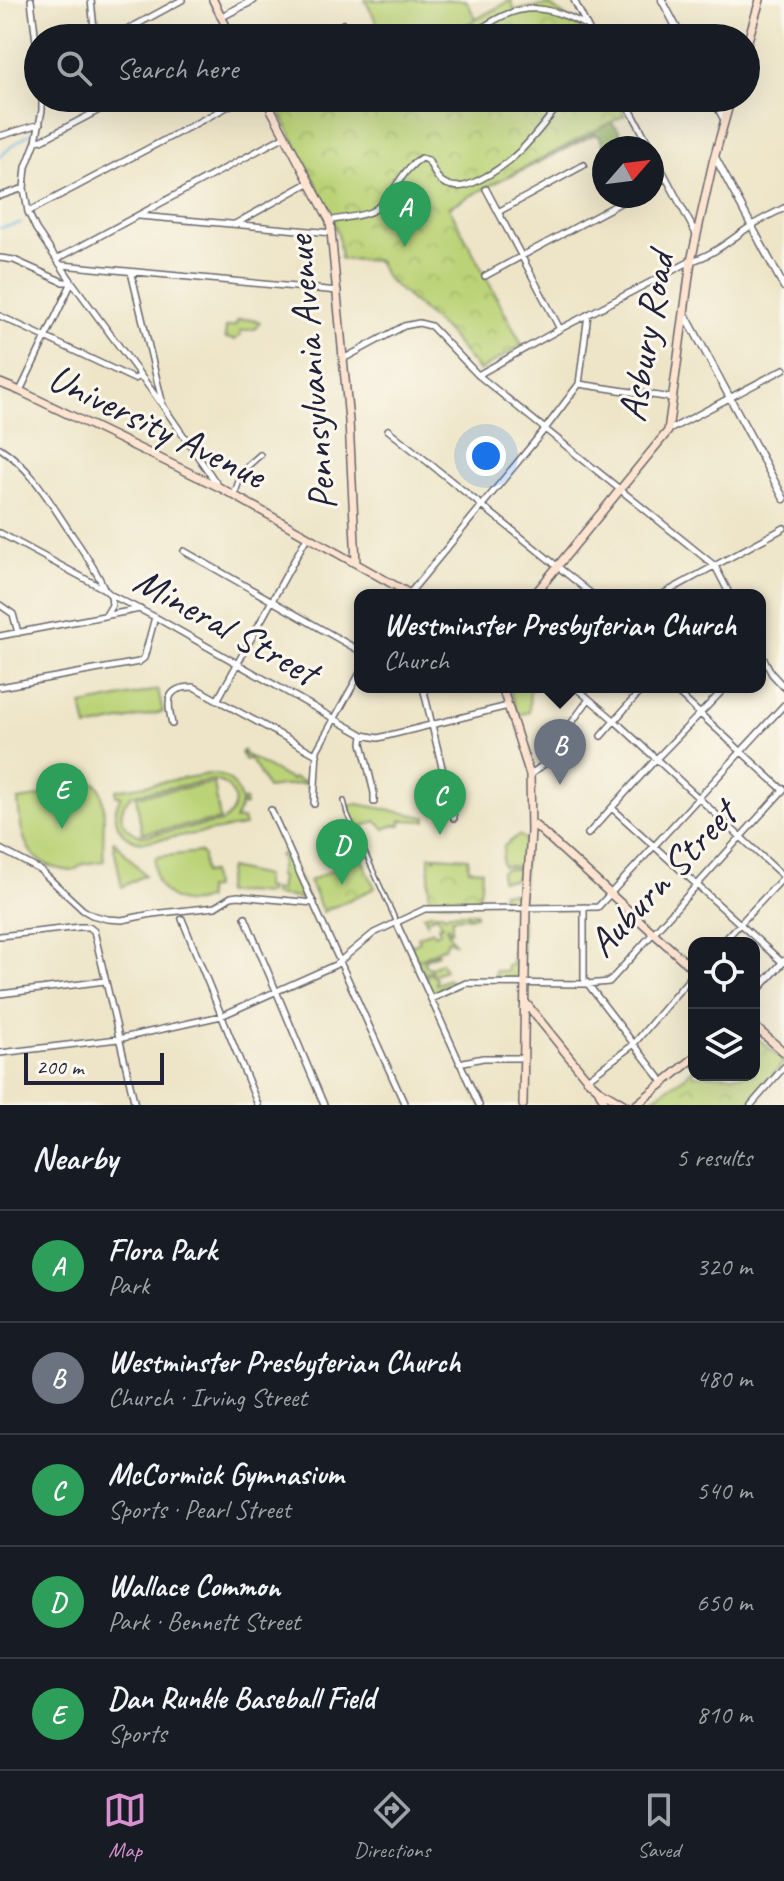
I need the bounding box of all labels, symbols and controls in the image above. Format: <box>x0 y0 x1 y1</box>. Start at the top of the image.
search box <box>24 24 760 112</box>
icon: search <box>52 46 96 90</box>
text: Search here <box>116 49 238 87</box>
north arrow <box>592 136 664 208</box>
pin: A <box>379 181 431 247</box>
street label: Pennsylvania Avenue <box>274 231 348 512</box>
street label: Asbury Road <box>607 242 687 425</box>
street label: University Avenue <box>40 352 276 501</box>
your location <box>466 436 506 476</box>
street label: Mineral Street <box>126 555 332 700</box>
popup <box>354 589 766 693</box>
text: Westminster Presbyterian Church <box>384 606 736 644</box>
text: Church <box>384 644 449 677</box>
pin: B <box>534 719 586 785</box>
pin: E <box>36 763 88 829</box>
pin: C <box>414 769 466 835</box>
street label: Auburn Street <box>577 786 751 968</box>
pin: D <box>316 819 368 885</box>
map controls <box>688 937 760 1081</box>
button: locate <box>688 937 760 1009</box>
button: layers <box>688 1009 760 1081</box>
scale bar <box>24 1049 164 1085</box>
text: 200 m <box>36 1053 83 1081</box>
text: Nearby <box>32 1136 118 1179</box>
text: 5 results <box>676 1141 752 1174</box>
text: Flora Park <box>108 1231 216 1269</box>
text: A <box>51 1250 65 1283</box>
text: 320 m <box>696 1250 752 1283</box>
text: Park <box>108 1269 149 1302</box>
text: Westminster Presbyterian Church <box>108 1343 460 1381</box>
text: B <box>51 1362 65 1395</box>
text: 480 m <box>696 1362 752 1395</box>
text: Church · Irving Street <box>108 1381 307 1414</box>
text: McCormick Gymnasium <box>108 1455 343 1493</box>
text: C <box>52 1474 64 1507</box>
text: 540 m <box>696 1474 752 1507</box>
text: Sports · Pearl Street <box>108 1493 291 1526</box>
text: Wallace Common <box>108 1567 280 1605</box>
text: D <box>50 1586 66 1619</box>
text: 650 m <box>696 1586 752 1619</box>
text: Park · Bennett Street <box>108 1605 300 1638</box>
text: Dan Runkle Baseball Field <box>108 1679 375 1717</box>
text: E <box>51 1698 65 1731</box>
text: 810 m <box>696 1698 752 1731</box>
text: Sports <box>108 1717 166 1750</box>
tab: Map <box>103 1788 147 1864</box>
tab: Directions <box>354 1788 430 1864</box>
tab: Saved <box>637 1788 681 1864</box>

